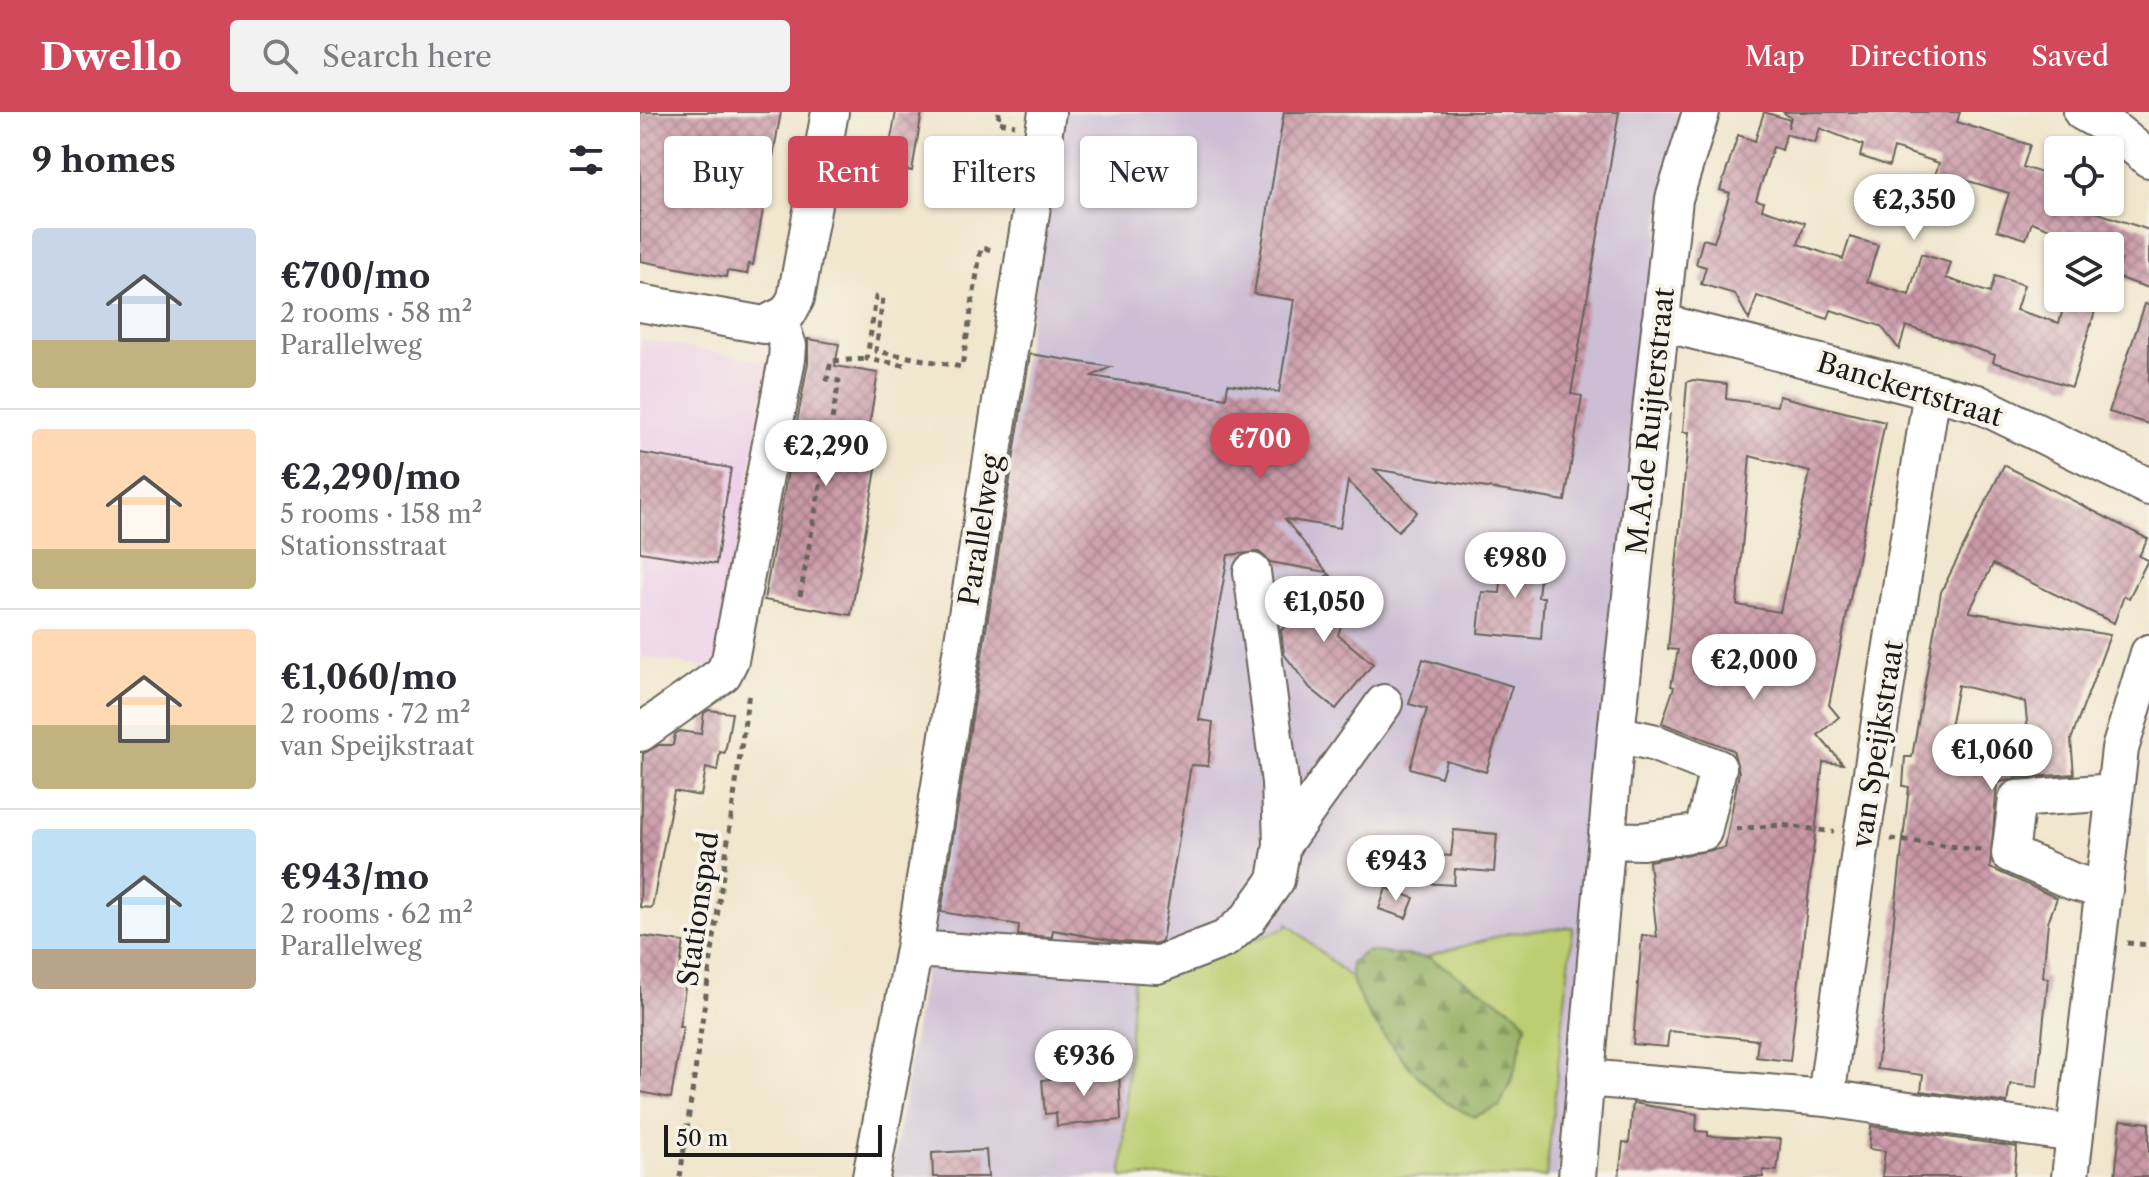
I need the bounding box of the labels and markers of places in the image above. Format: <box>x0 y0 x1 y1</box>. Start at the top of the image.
pin: €2,350 <box>1849 174 1979 242</box>
pin: €700 <box>1213 413 1307 481</box>
pin: €2,290 <box>761 420 891 488</box>
pin: €980 <box>1468 532 1562 600</box>
pin: €1,050 <box>1259 576 1389 644</box>
pin: €2,000 <box>1689 634 1819 702</box>
pin: €1,060 <box>1927 724 2057 792</box>
pin: €943 <box>1349 835 1443 903</box>
pin: €936 <box>1037 1030 1131 1098</box>

